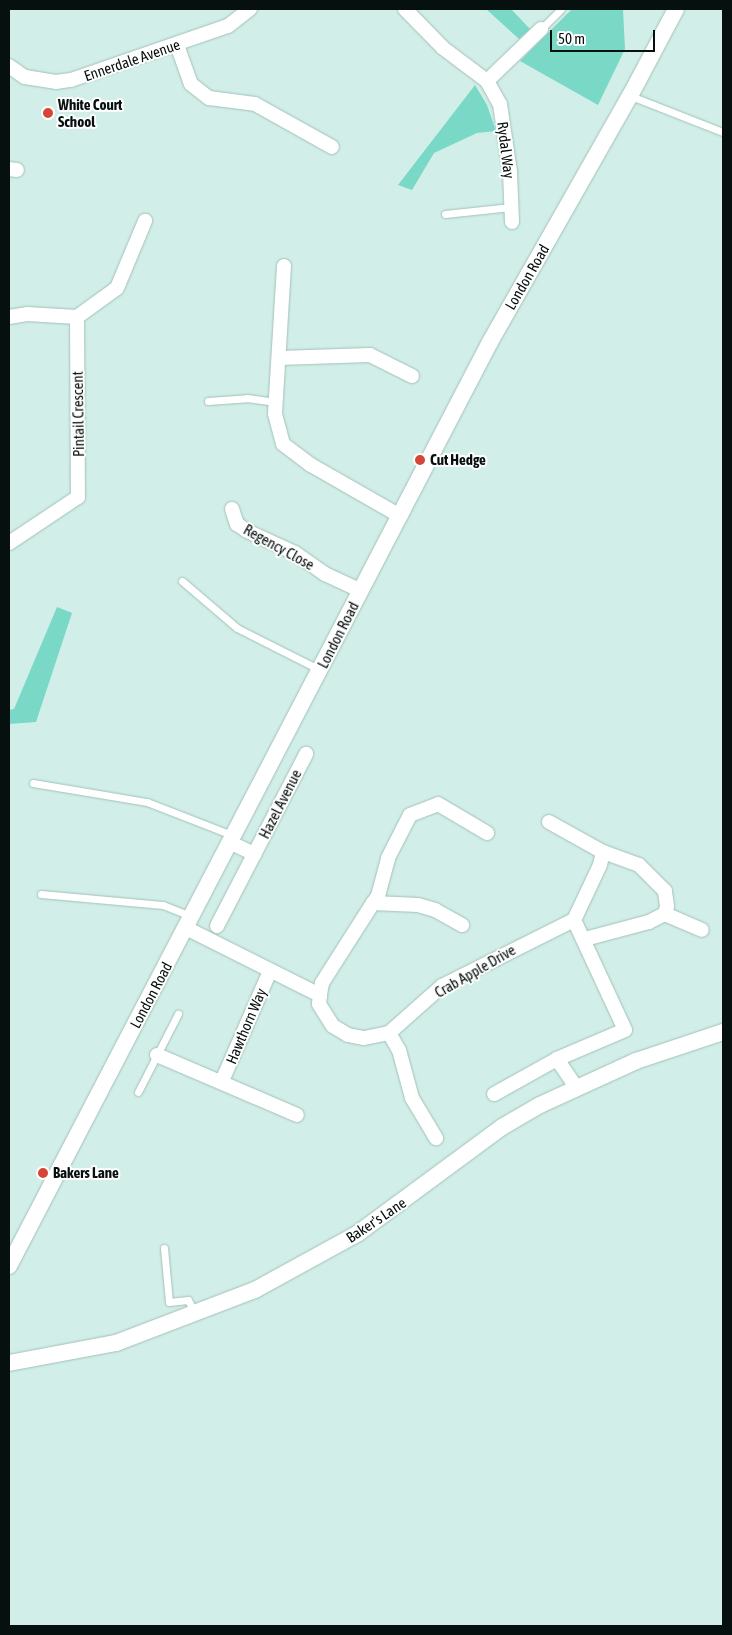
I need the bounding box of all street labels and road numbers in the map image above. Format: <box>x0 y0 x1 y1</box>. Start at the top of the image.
street label: Ennerdale Avenue <box>82 35 182 85</box>
street label: Rydal Way <box>494 121 518 179</box>
street label: London Road <box>501 241 553 313</box>
street label: Pintail Crescent <box>68 371 88 457</box>
street label: Regency Close <box>241 520 317 574</box>
street label: London Road <box>314 599 362 671</box>
street label: Hazel Avenue <box>255 766 305 842</box>
street label: Crab Apple Drive <box>431 941 519 1001</box>
street label: London Road <box>126 959 176 1031</box>
street label: Hawthorn Way <box>222 985 270 1067</box>
street label: Baker's Lane <box>343 1193 409 1247</box>

